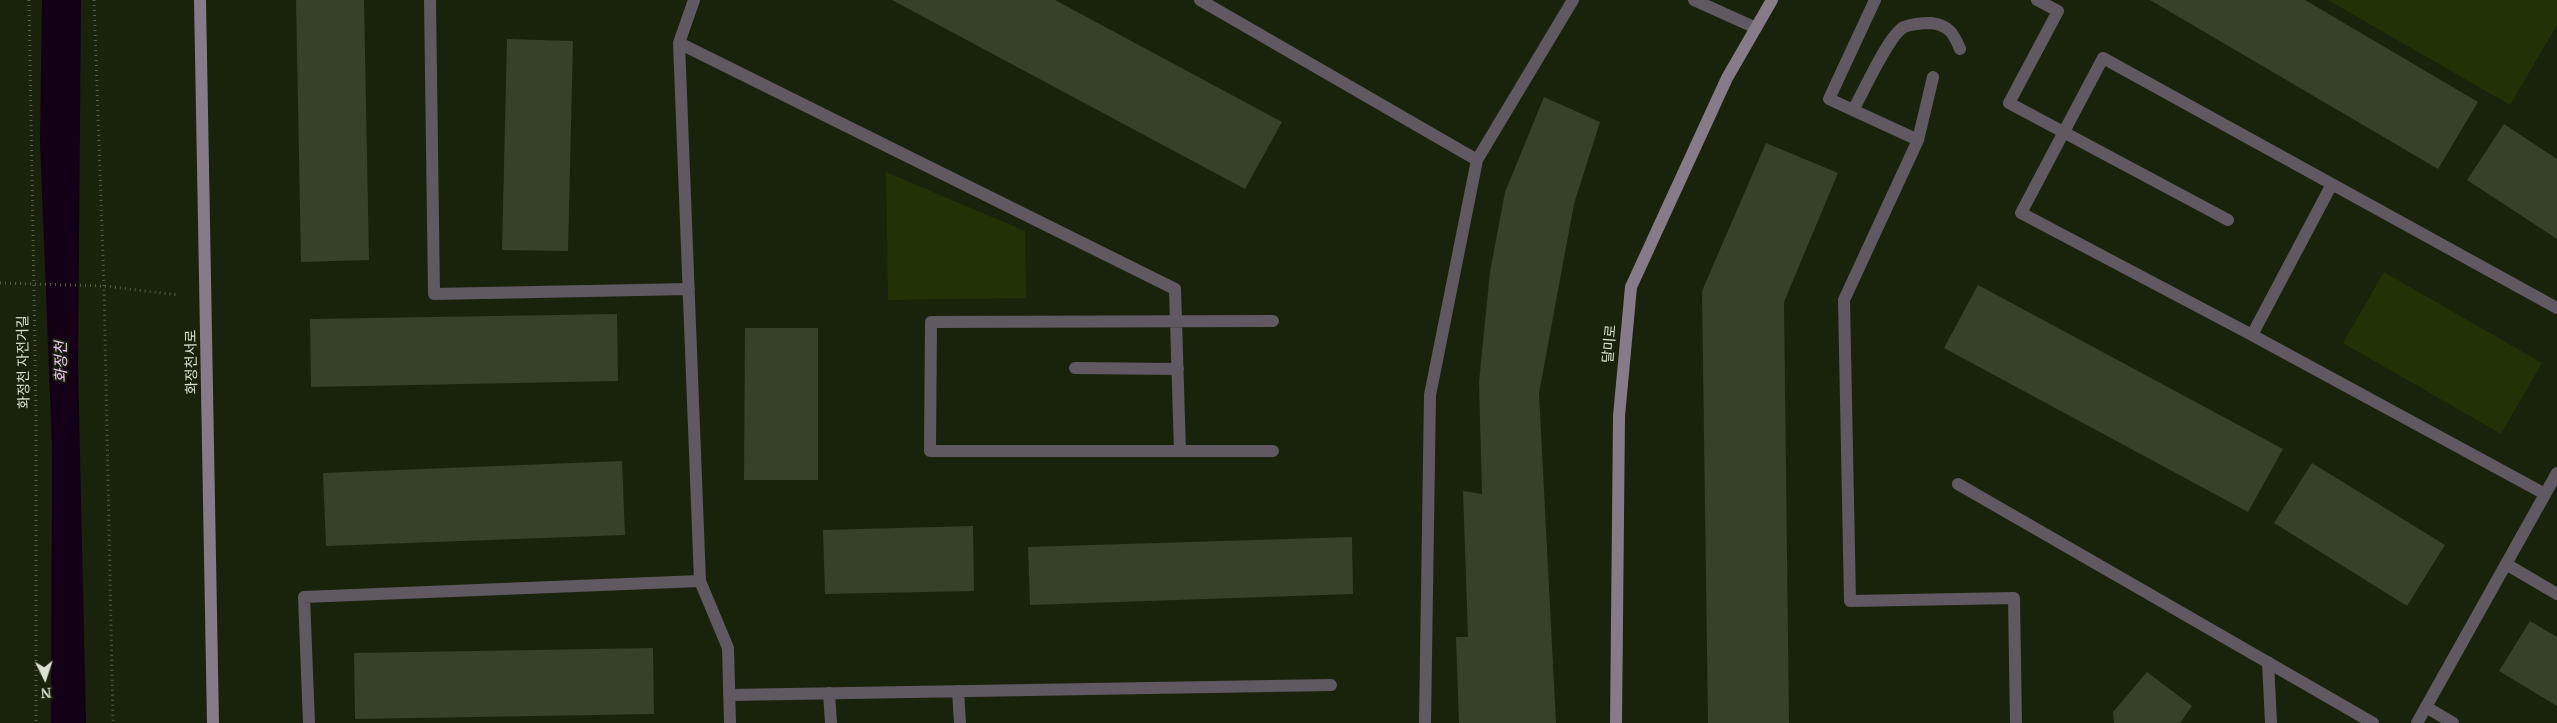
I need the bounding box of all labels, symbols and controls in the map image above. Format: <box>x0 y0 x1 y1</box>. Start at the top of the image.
street label: 화정천 자전거길 <box>15 315 33 409</box>
street label: 달미로 <box>1600 324 1620 364</box>
street label: 화정천서로 <box>183 330 201 394</box>
water label: 화정천 <box>53 341 71 383</box>
north arrow <box>20 653 70 703</box>
text: N <box>40 684 52 703</box>

